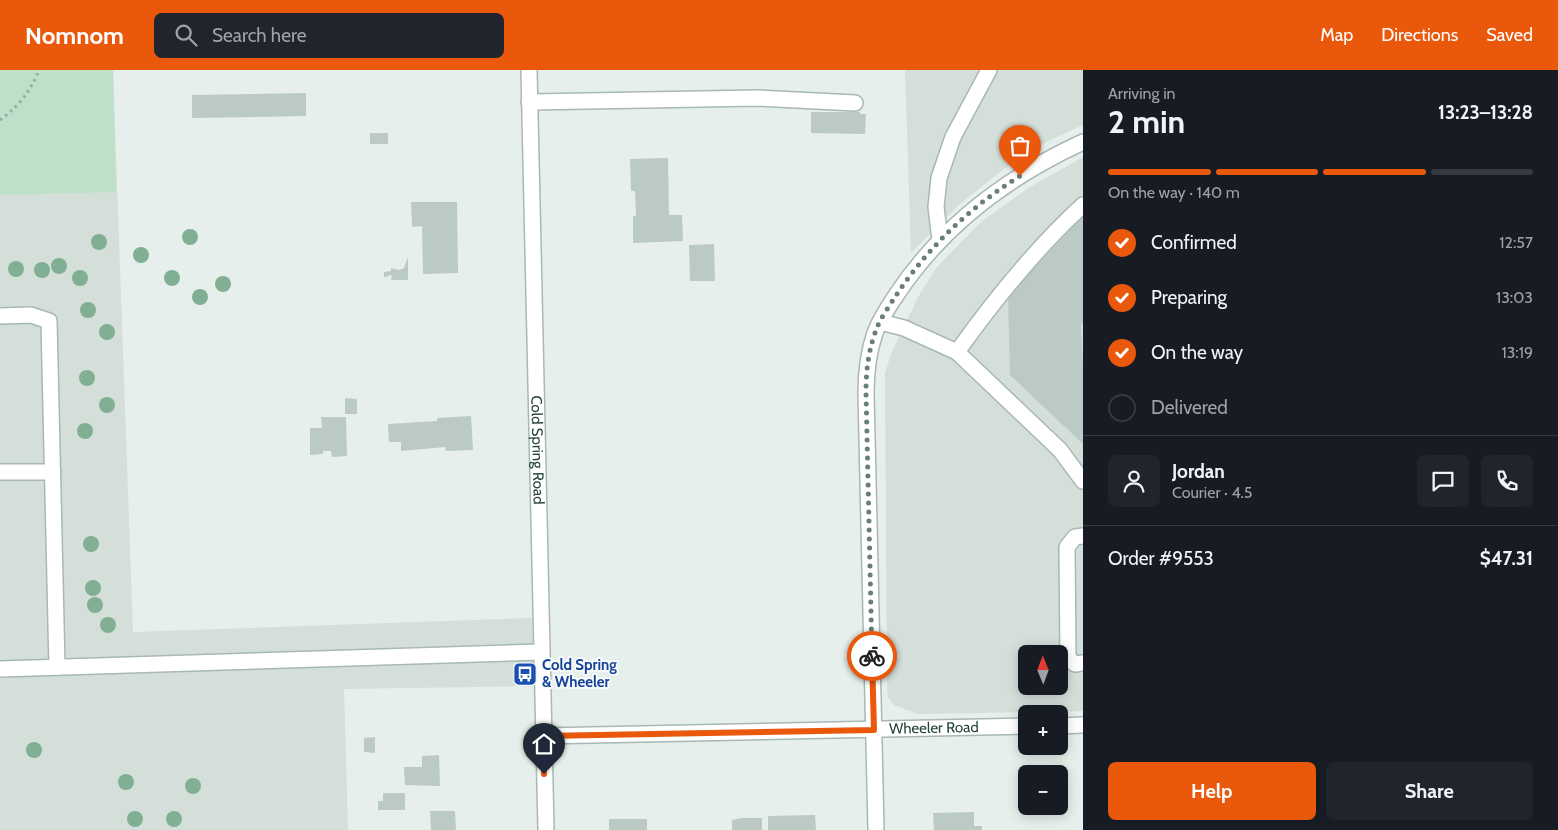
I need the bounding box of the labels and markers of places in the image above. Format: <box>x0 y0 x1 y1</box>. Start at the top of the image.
pin <box>999 125 1041 176</box>
place label: Cold Spring & Wheeler <box>542 656 617 691</box>
bus stop icon: Cold Spring & Wheeler <box>512 661 538 687</box>
pin <box>523 723 565 774</box>

